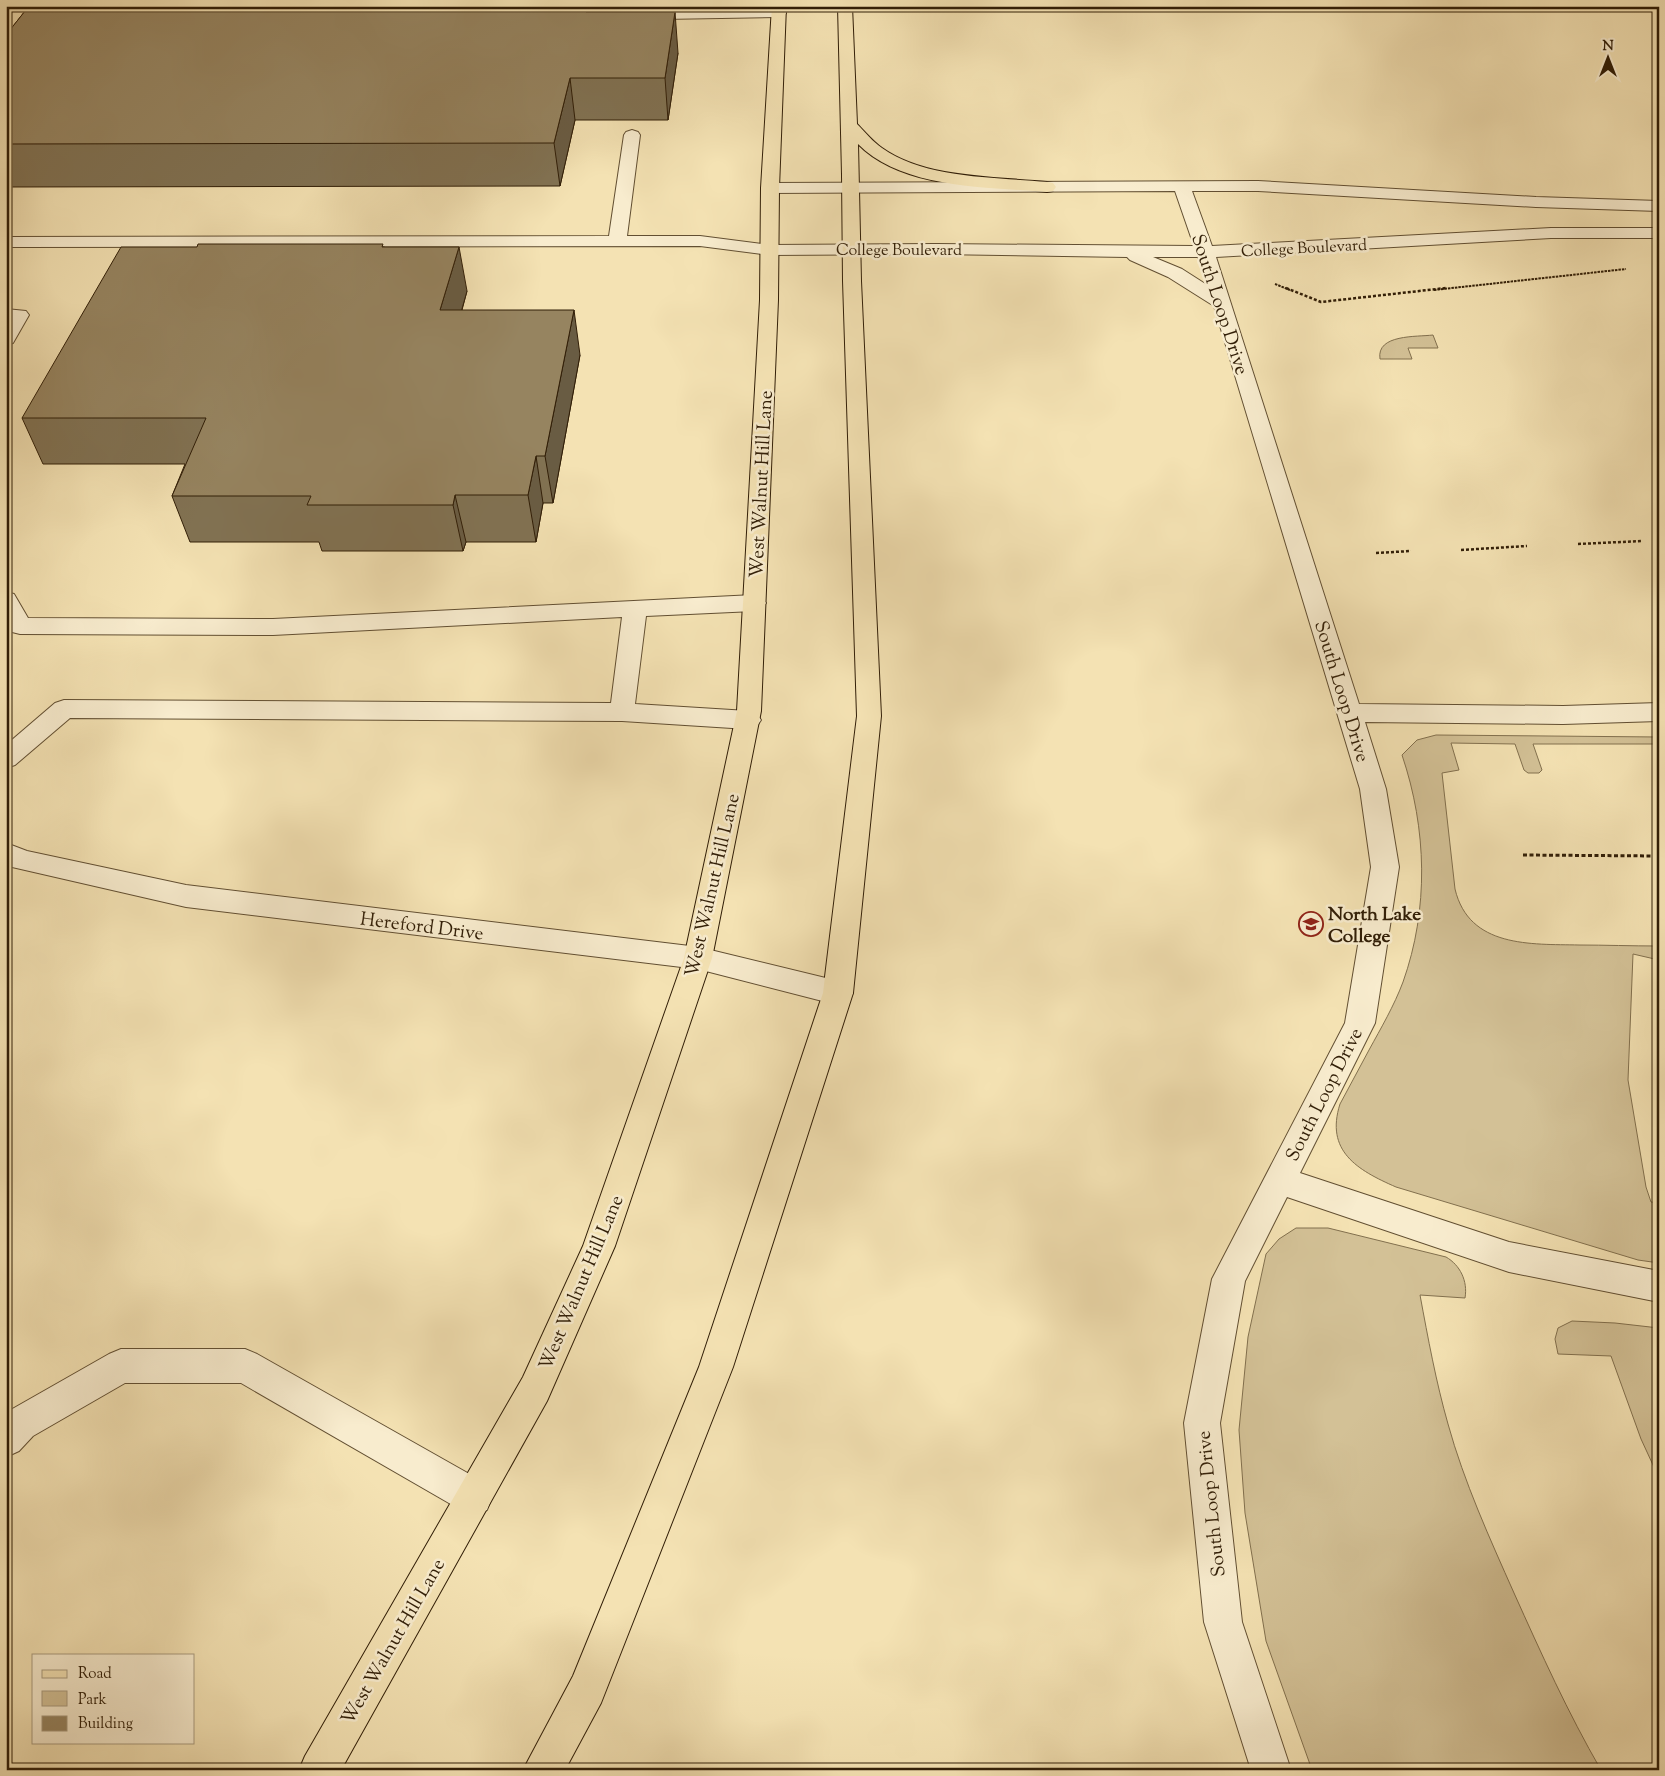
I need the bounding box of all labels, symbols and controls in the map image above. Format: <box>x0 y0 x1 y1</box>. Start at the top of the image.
north arrow <box>1582 32 1632 82</box>
text: N <box>1602 37 1614 57</box>
street label: South Loop Drive <box>1183 231 1254 379</box>
street label: College Boulevard <box>1241 235 1368 264</box>
street label: College Boulevard <box>836 240 962 263</box>
street label: West Walnut Hill Lane <box>744 389 781 579</box>
street label: South Loop Drive <box>1306 618 1375 766</box>
street label: West Walnut Hill Lane <box>679 791 748 980</box>
place label: North Lake College <box>1328 902 1421 951</box>
street label: Hereford Drive <box>358 907 485 948</box>
school or university icon: North Lake College <box>1298 911 1324 937</box>
street label: South Loop Drive <box>1280 1024 1371 1167</box>
street label: West Walnut Hill Lane <box>533 1191 631 1375</box>
street label: South Loop Drive <box>1191 1429 1234 1578</box>
street label: West Walnut Hill Lane <box>336 1554 453 1730</box>
legend <box>32 1654 195 1744</box>
text: Road <box>78 1664 112 1685</box>
text: Park <box>78 1690 107 1711</box>
text: Building <box>78 1714 133 1735</box>

